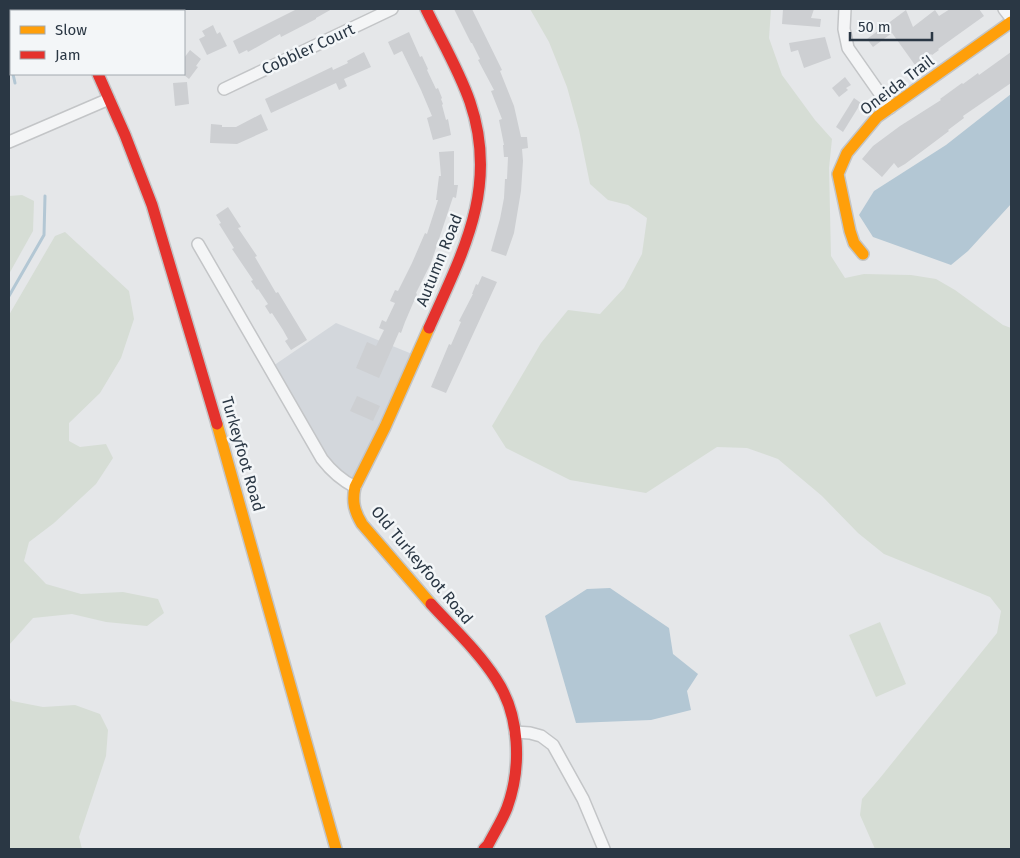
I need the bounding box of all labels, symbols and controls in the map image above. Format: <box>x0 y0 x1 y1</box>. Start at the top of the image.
legend <box>10 10 185 75</box>
scale bar <box>850 10 932 42</box>
text: 50 m <box>858 18 891 36</box>
street label: Cobbler Court <box>259 19 358 79</box>
text: Slow <box>55 21 87 39</box>
text: Jam <box>55 46 81 64</box>
street label: Oneida Trail <box>856 51 938 119</box>
street label: Autumn Road <box>412 211 466 309</box>
street label: Turkeyfoot Road <box>218 394 268 514</box>
street label: Old Turkeyfoot Road <box>367 502 477 628</box>

